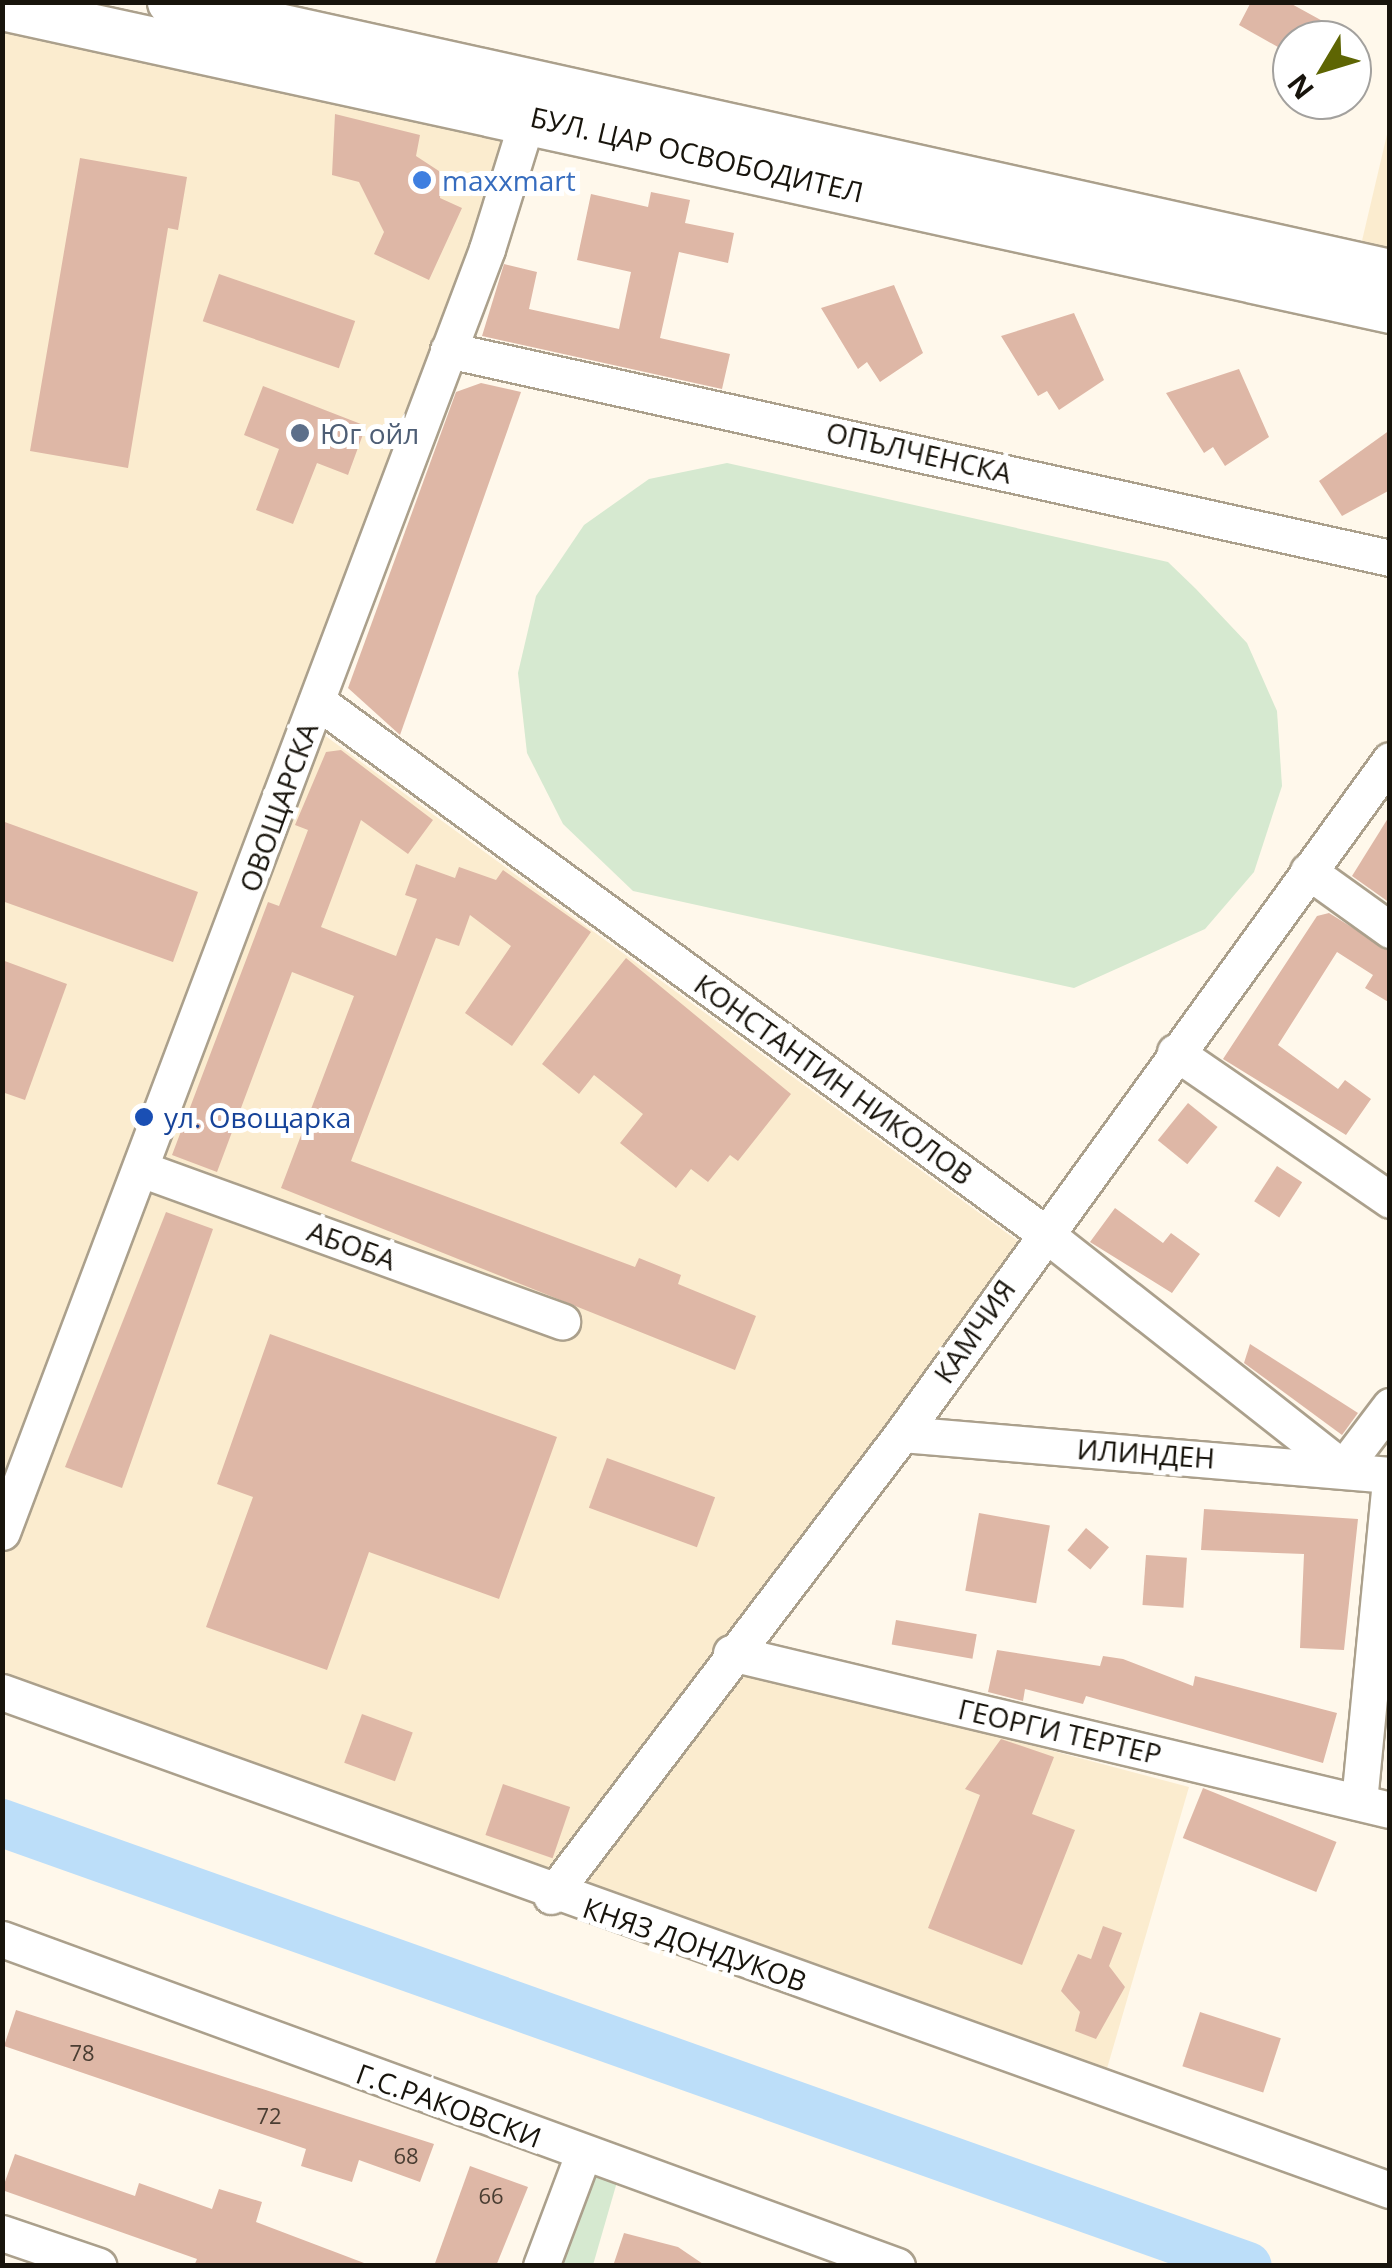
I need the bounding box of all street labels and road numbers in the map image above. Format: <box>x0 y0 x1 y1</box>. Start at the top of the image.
street label: БУЛ. ЦАР ОСВОБОДИТЕЛ <box>527 99 867 209</box>
street label: ОПЪЛЧЕНСКА <box>823 414 1015 490</box>
street label: ОВОЩАРСКА <box>232 718 324 896</box>
street label: КОНСТАНТИН НИКОЛОВ <box>688 967 980 1191</box>
street label: АБОБА <box>303 1214 401 1276</box>
street label: КАМЧИЯ <box>926 1273 1022 1389</box>
street label: ИЛИНДЕН <box>1076 1431 1216 1475</box>
street label: ГЕОРГИ ТЕРТЕР <box>955 1691 1165 1771</box>
street label: КНЯЗ ДОНДУКОВ <box>579 1890 811 1998</box>
street label: Г.С.РАКОВСКИ <box>352 2056 546 2154</box>

